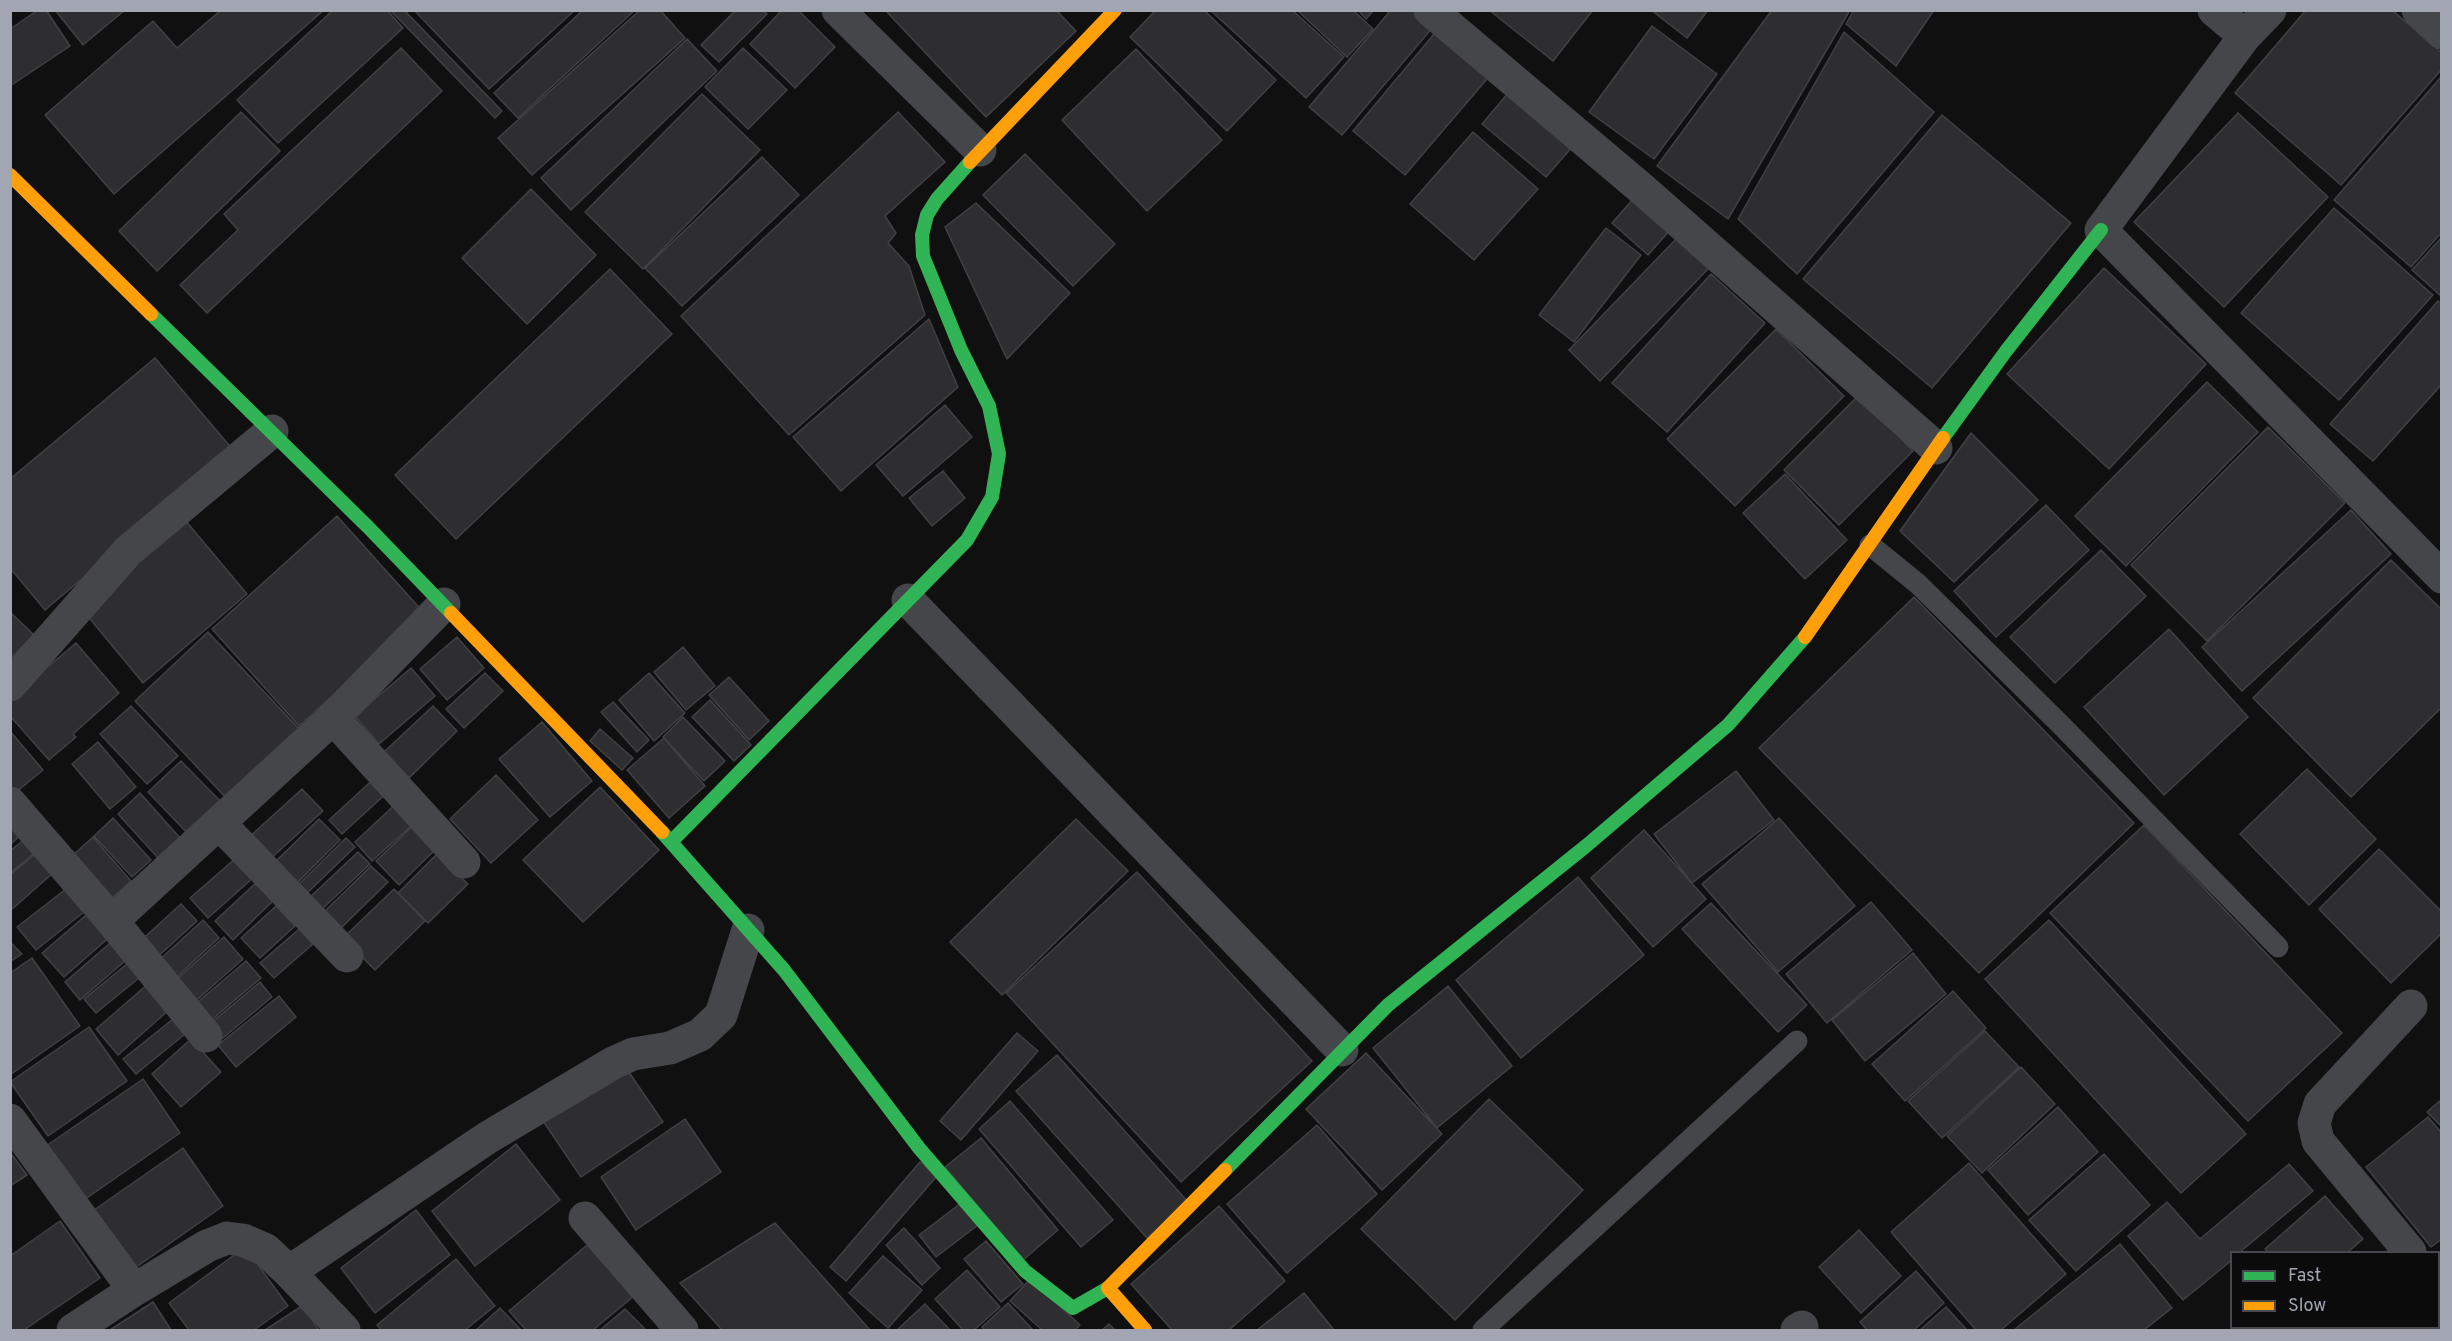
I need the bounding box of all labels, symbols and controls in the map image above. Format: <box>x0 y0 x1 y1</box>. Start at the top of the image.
legend <box>2230 1251 2440 1329</box>
text: Fast <box>2288 1265 2321 1288</box>
text: Slow <box>2288 1295 2326 1318</box>

